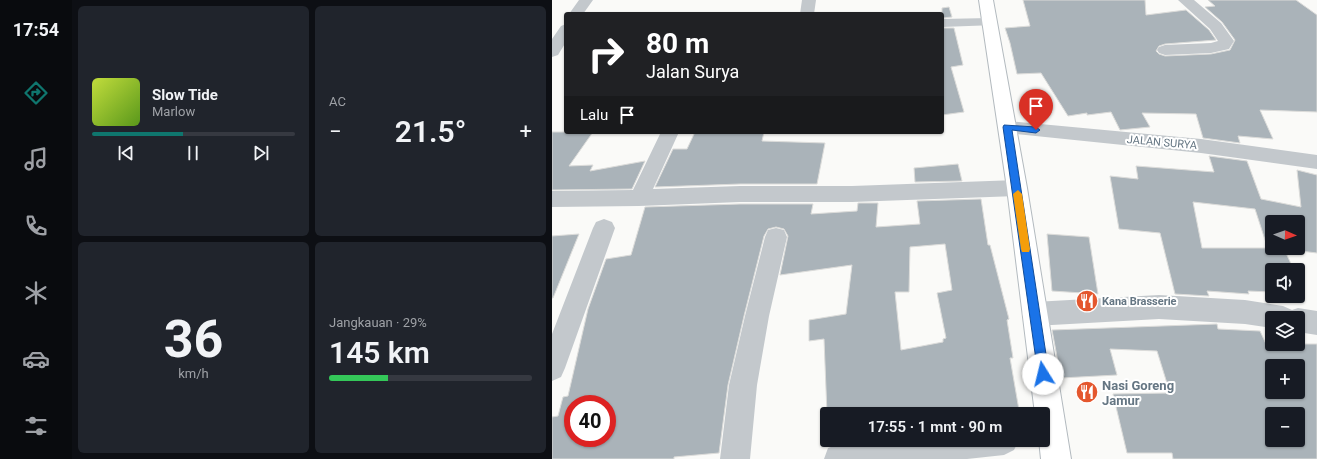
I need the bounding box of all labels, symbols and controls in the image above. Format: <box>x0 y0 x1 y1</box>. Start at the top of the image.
text: 17:54 <box>13 19 59 40</box>
text: 80 m <box>646 27 709 60</box>
icon: right <box>580 28 632 80</box>
text: Jalan Surya <box>646 61 739 82</box>
icon: directions <box>22 79 50 107</box>
text: Slow Tide <box>152 86 218 104</box>
pin <box>1019 89 1053 130</box>
text: AC <box>329 94 346 109</box>
icon: arrive <box>1025 95 1047 117</box>
text: Marlow <box>152 104 195 119</box>
icon: arrive <box>616 104 638 126</box>
text: Lalu <box>580 106 608 124</box>
text: 21.5° <box>395 114 466 149</box>
text: − <box>329 119 342 144</box>
text: + <box>520 119 532 144</box>
street label: JALAN SURYA <box>1126 133 1198 152</box>
icon: previous <box>115 142 137 164</box>
icon: pause <box>182 142 204 164</box>
icon: next <box>250 142 272 164</box>
icon: music <box>22 145 50 173</box>
icon: phone <box>22 212 50 240</box>
north arrow <box>1265 215 1305 255</box>
map controls <box>1265 215 1305 447</box>
button: sound <box>1265 263 1305 303</box>
icon: climate <box>22 279 50 307</box>
restaurant icon: Kana Brasserie <box>1074 288 1100 314</box>
place label: Kana Brasserie <box>1102 295 1177 308</box>
text: 36 <box>164 309 223 370</box>
button: layers <box>1265 311 1305 351</box>
text: Jangkauan · 29% <box>329 315 427 330</box>
text: 145 km <box>329 335 430 370</box>
icon: car <box>22 345 50 373</box>
position arrow <box>1022 353 1064 395</box>
button: + <box>1265 359 1305 399</box>
text: km/h <box>178 366 209 381</box>
place label: Nasi Goreng Jamur <box>1102 378 1174 408</box>
restaurant icon: Nasi Goreng Jamur <box>1074 379 1100 405</box>
speed limit sign: 40 <box>564 395 616 447</box>
button: − <box>1265 407 1305 447</box>
icon: filters <box>22 412 50 440</box>
text: 17:55 · 1 mnt · 90 m <box>868 418 1002 436</box>

